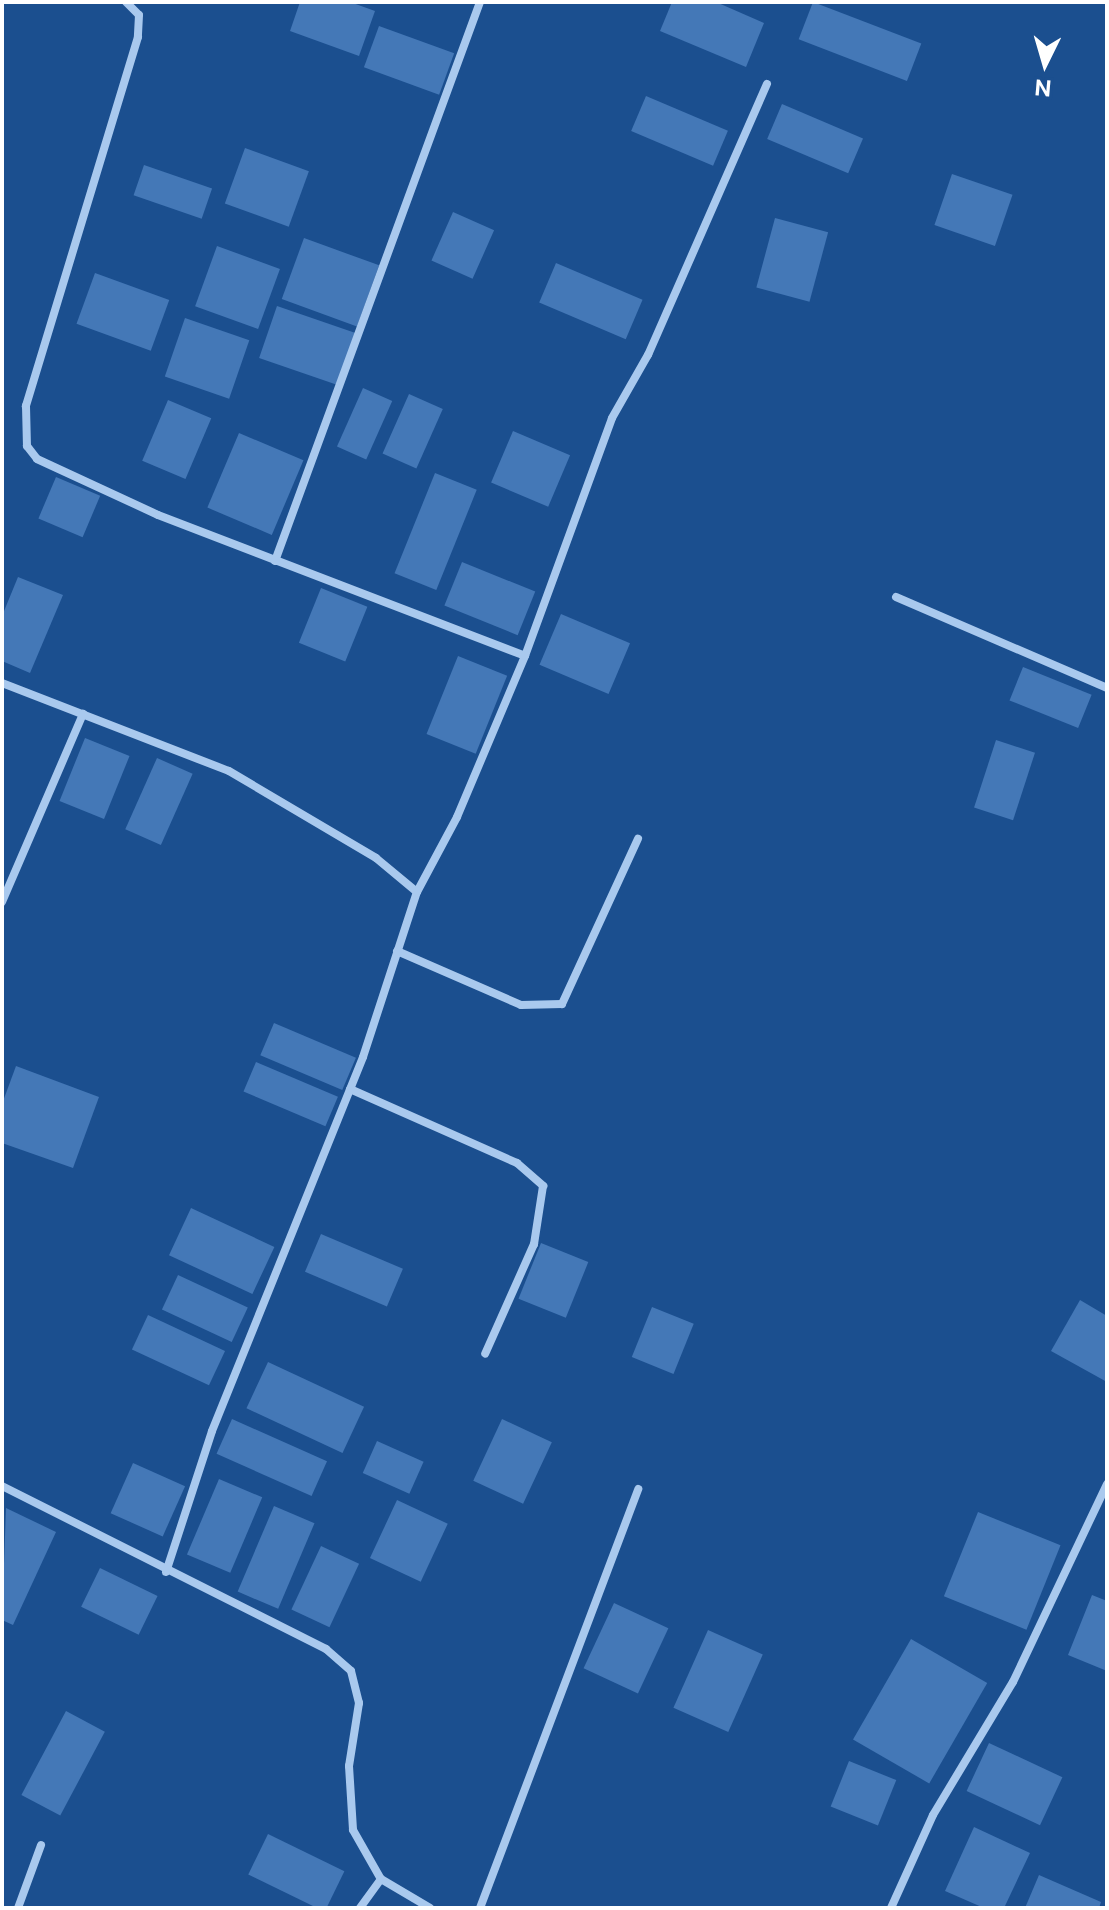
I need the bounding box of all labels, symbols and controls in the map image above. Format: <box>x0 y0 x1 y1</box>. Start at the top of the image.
north arrow <box>1005 24 1085 104</box>
text: N <box>1033 74 1053 102</box>

